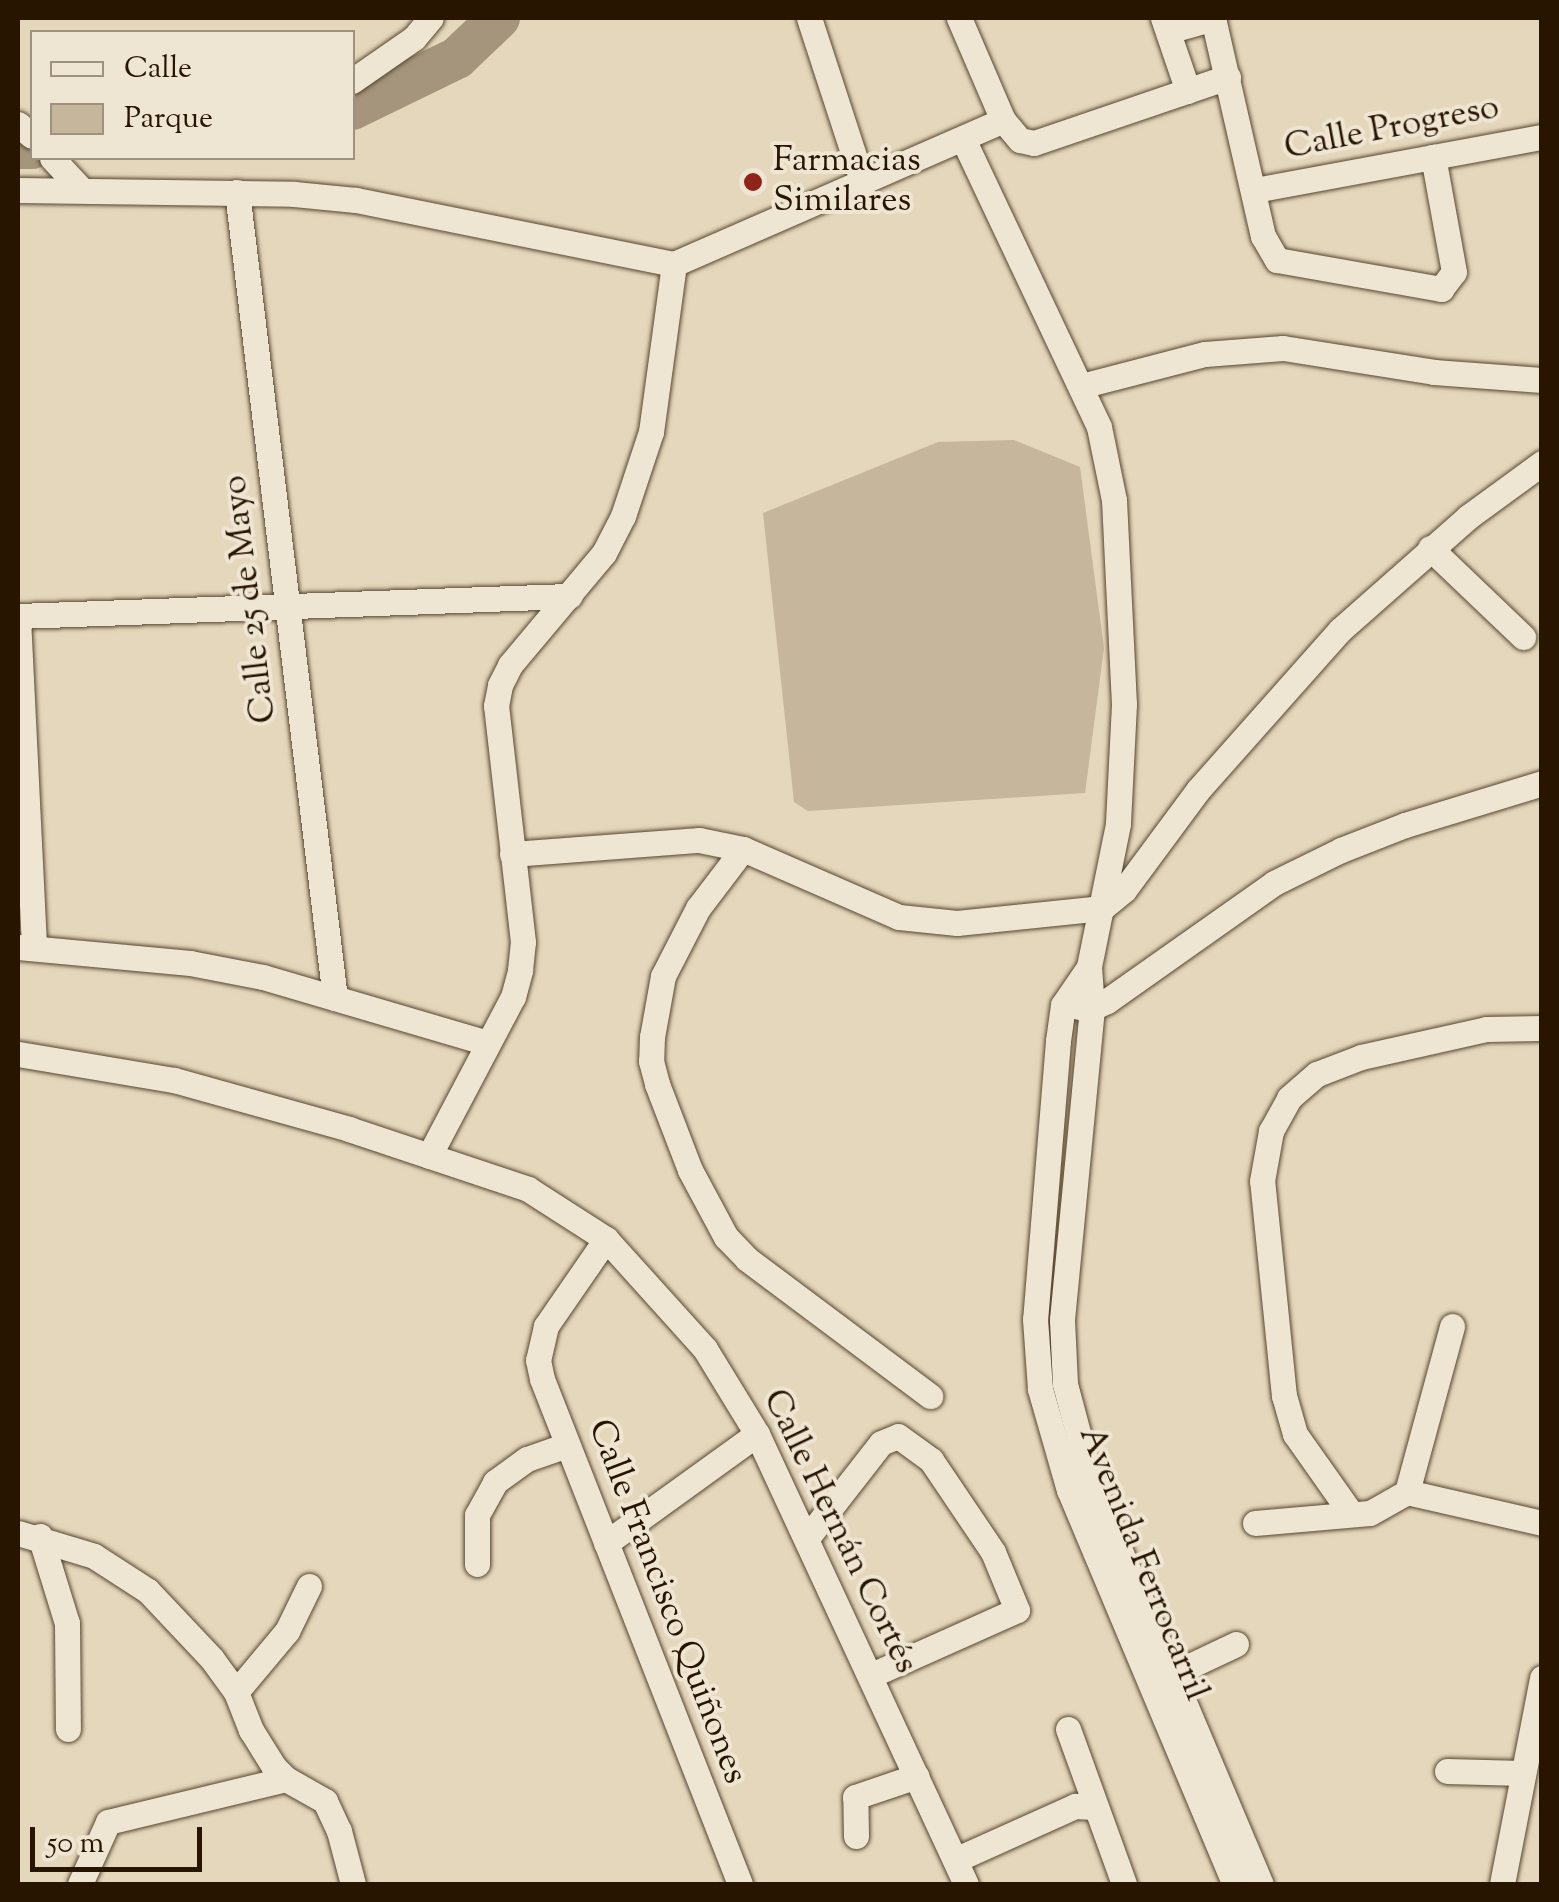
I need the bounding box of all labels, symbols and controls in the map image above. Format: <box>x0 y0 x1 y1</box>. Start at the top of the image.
legend <box>30 30 355 160</box>
text: Calle <box>124 48 192 91</box>
street label: Calle Progreso <box>1281 88 1503 170</box>
text: Parque <box>124 98 213 141</box>
place label: Farmacias Similares <box>773 141 921 223</box>
marker: Farmacias Similares <box>742 171 764 193</box>
street label: Calle 25 de Mayo <box>215 473 287 725</box>
street label: Calle Hernán Cortés <box>752 1383 926 1681</box>
street label: Calle Francisco Quiñones <box>577 1414 755 1790</box>
street label: Avenida Ferrocarril <box>1068 1421 1216 1707</box>
scale bar <box>35 1807 208 1869</box>
text: 50 m <box>47 1823 104 1866</box>

